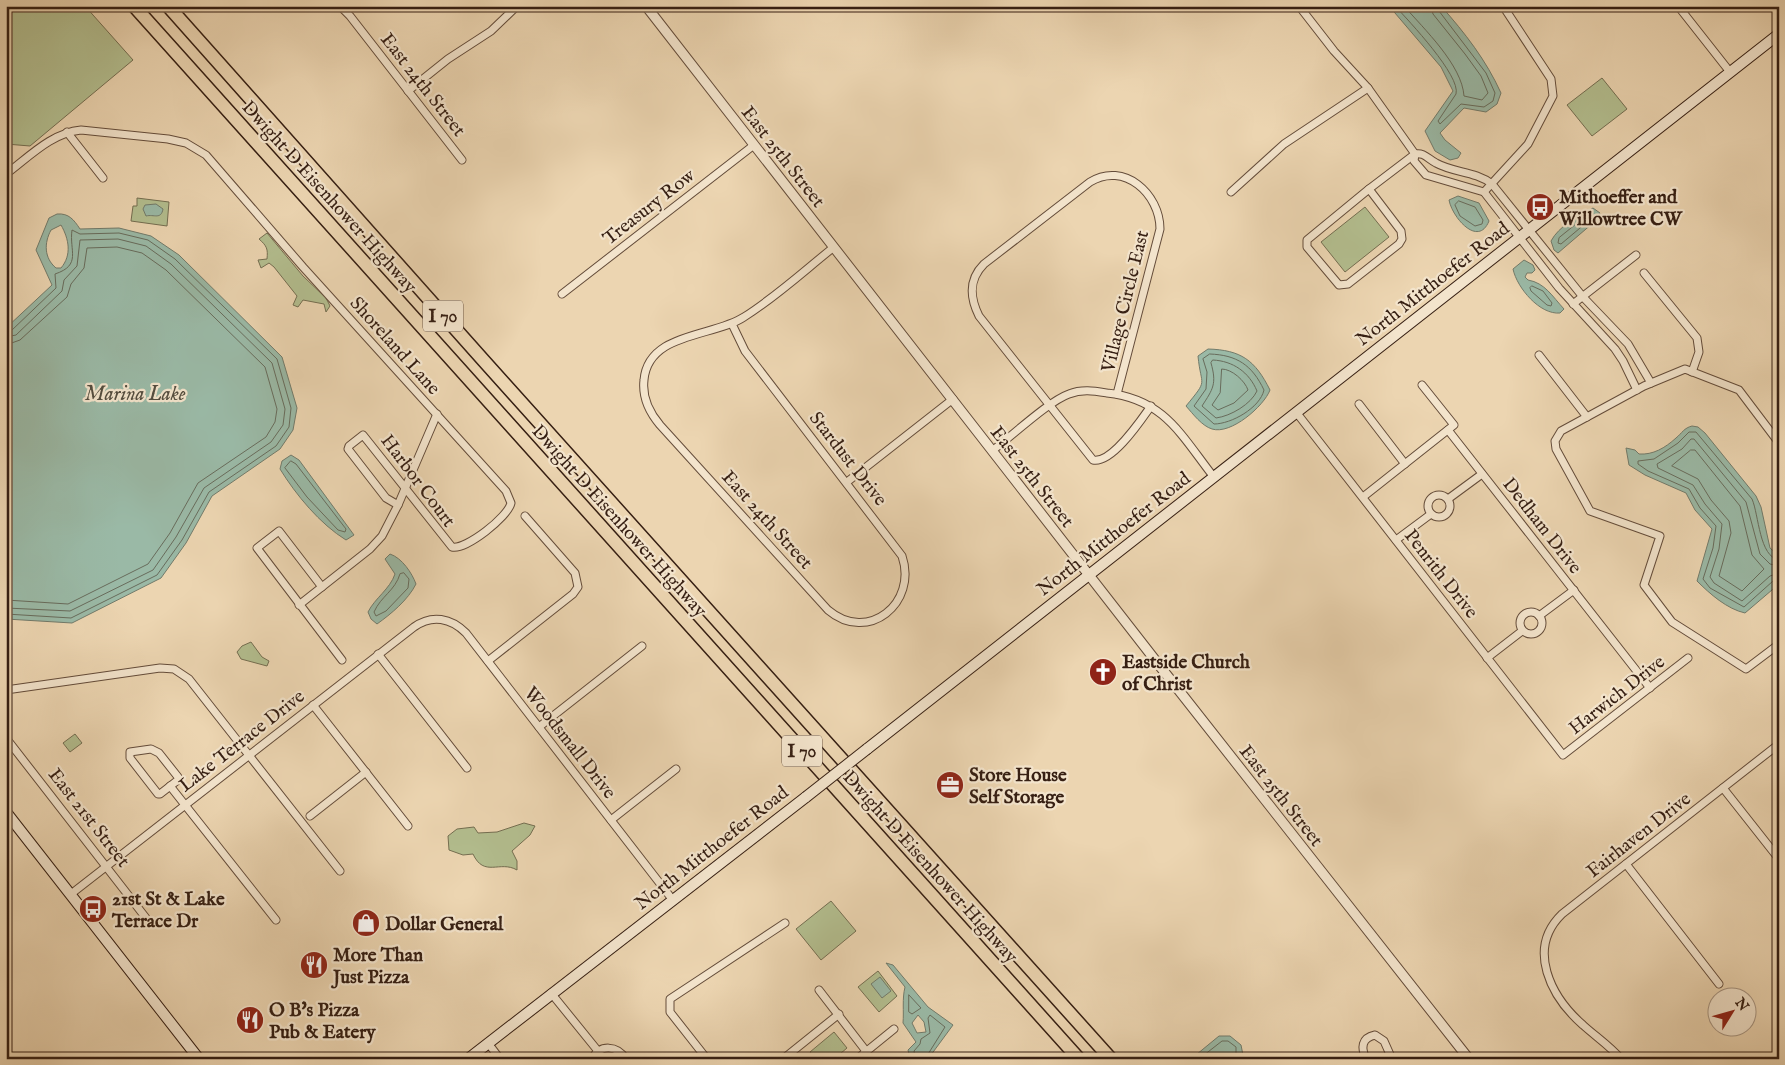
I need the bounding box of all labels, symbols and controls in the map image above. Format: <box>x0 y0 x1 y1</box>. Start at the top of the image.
street label: East 24th Street <box>375 29 471 142</box>
street label: Dwight D Eisenhower Highway <box>236 96 422 299</box>
street label: East 25th Street <box>735 102 830 213</box>
street label: Treasury Row <box>598 164 700 251</box>
place label: Mithoeffer and Willowtree CW <box>1558 186 1684 232</box>
bus stop icon: Mithoeffer and Willowtree CW <box>1525 192 1555 222</box>
street label: North Mitthoefer Road <box>1352 217 1516 352</box>
street label: Village Circle East <box>1096 227 1155 376</box>
street label: Shoreland Lane <box>344 292 445 401</box>
road number: I 70 <box>423 300 463 332</box>
water label: Marina Lake <box>85 382 186 407</box>
street label: Stardust Drive <box>803 407 892 511</box>
street label: Dwight D Eisenhower Highway <box>526 420 712 623</box>
street label: East 25th Street <box>984 422 1079 533</box>
street label: Harbor Court <box>375 430 460 533</box>
street label: East 24th Street <box>716 466 818 575</box>
street label: North Mitthoefer Road <box>1033 467 1197 602</box>
street label: Dedham Drive <box>1496 473 1587 579</box>
street label: Penrith Drive <box>1398 525 1483 624</box>
street label: Harwich Drive <box>1564 650 1670 741</box>
place label: Eastside Church of Christ <box>1122 651 1251 697</box>
church icon: Eastside Church of Christ <box>1088 657 1118 687</box>
street label: Woodsmall Drive <box>518 682 621 804</box>
street label: Lake Terrace Drive <box>175 685 310 798</box>
road number: I 70 <box>782 736 822 766</box>
street label: East 25th Street <box>1233 741 1328 852</box>
street label: East 21st Street <box>42 764 135 873</box>
place label: Store House Self Storage <box>969 764 1067 810</box>
street label: Dwight D Eisenhower Highway <box>837 766 1023 969</box>
office icon: Store House Self Storage <box>935 770 965 800</box>
street label: North Mitthoefer Road <box>631 781 795 916</box>
street label: Fairhaven Drive <box>1582 787 1696 884</box>
place label: 21st St & Lake Terrace Dr <box>111 888 225 934</box>
bus stop icon: 21st St & Lake Terrace Dr <box>78 894 108 924</box>
shop icon: Dollar General <box>351 908 381 938</box>
place label: Dollar General <box>385 913 504 937</box>
place label: More Than Just Pizza <box>330 944 423 990</box>
restaurant icon: More Than Just Pizza <box>299 950 329 980</box>
north arrow <box>1708 988 1758 1038</box>
text: N <box>1730 994 1752 1015</box>
place label: O B's Pizza Pub & Eatery <box>269 999 376 1045</box>
restaurant icon: O B's Pizza Pub & Eatery <box>235 1005 265 1035</box>

